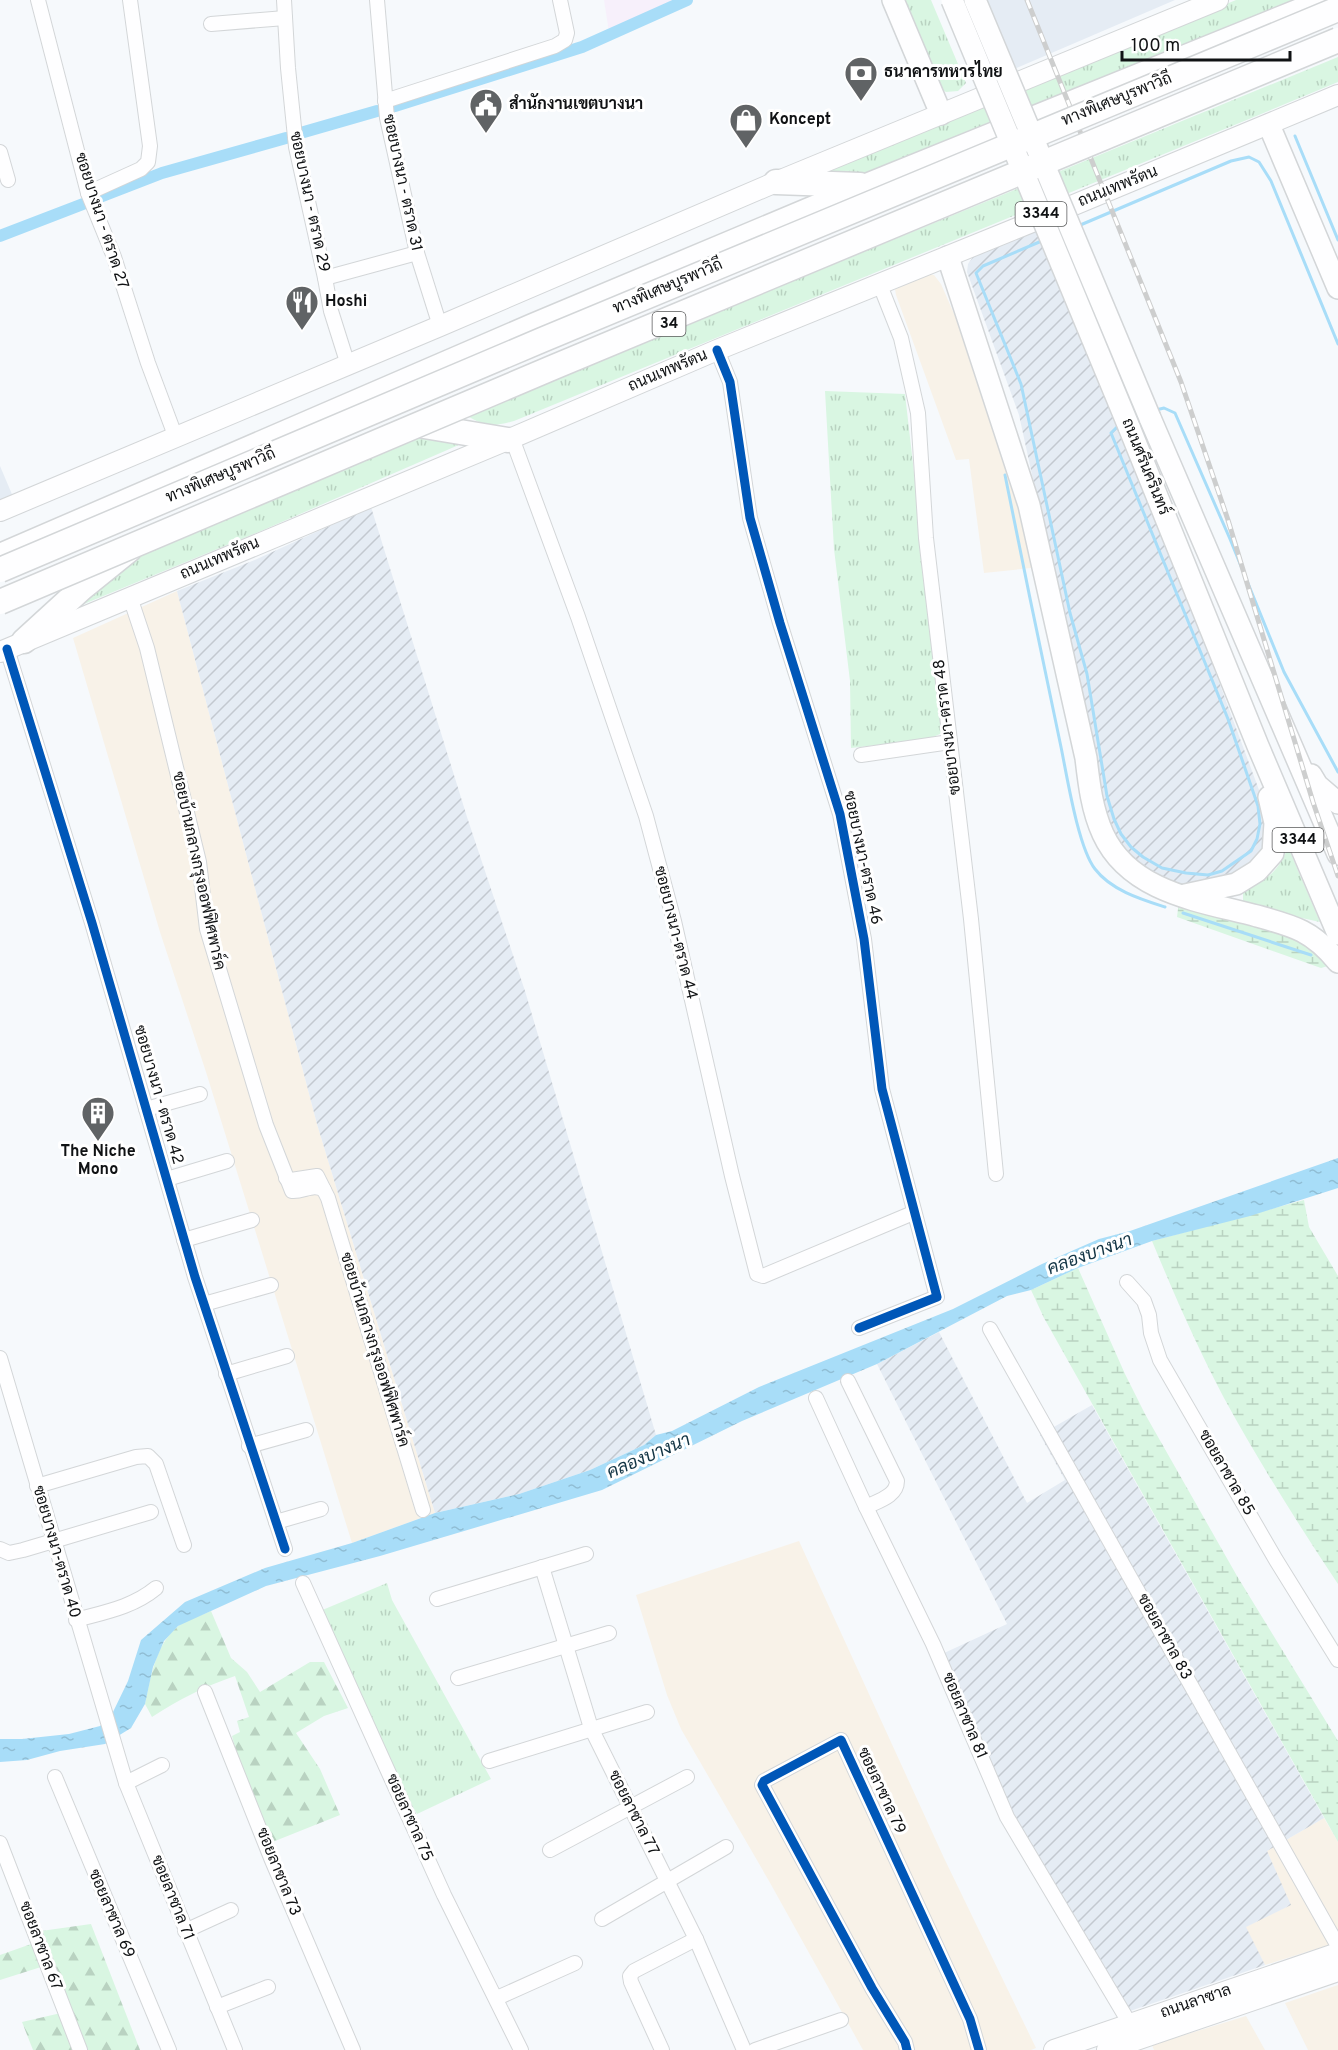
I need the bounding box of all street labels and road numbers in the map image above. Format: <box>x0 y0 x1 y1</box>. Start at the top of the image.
street label: ทางพิเศษบูรพาวิถี <box>1058 66 1175 131</box>
street label: ซอยบางนา - ตราด 31 <box>378 113 426 253</box>
street label: ซอยบางนา - ตราด 29 <box>284 130 334 274</box>
street label: ซอยบางนา - ตราด 27 <box>70 150 132 292</box>
street label: ถนนเทพรัตน <box>1074 160 1161 212</box>
road number: 3344 <box>1016 202 1066 226</box>
street label: ทางพิเศษบูรพาวิถี <box>609 252 726 319</box>
road number: 34 <box>652 312 686 336</box>
street label: ถนนเทพรัตน <box>624 343 711 397</box>
street label: ถนนศรีนครินทร์ <box>1116 414 1177 519</box>
street label: ทางพิเศษบูรพาวิถี <box>162 441 279 508</box>
street label: ถนนเทพรัตน <box>176 531 263 585</box>
street label: ซอยบางนา-ตราด 48 <box>930 658 966 796</box>
street label: ซอยบ้านกลางกรุงออฟฟิศพาร์ค <box>167 769 233 972</box>
street label: ซอยบางนา-ตราด 46 <box>838 789 886 927</box>
road number: 3344 <box>1272 828 1324 852</box>
street label: ซอยบางนา-ตราด 44 <box>649 864 701 1002</box>
street label: ซอยบางนา - ตราด 42 <box>129 1023 187 1167</box>
street label: ซอยบ้านกลางกรุงออฟฟิศพาร์ค <box>335 1249 417 1450</box>
street label: ซอยลาซาล 85 <box>1193 1427 1259 1519</box>
street label: ซอยบางนา-ตราด 40 <box>28 1484 84 1620</box>
street label: ซอยลาซาล 83 <box>1132 1590 1196 1684</box>
street label: ซอยลาซาล 81 <box>937 1670 991 1762</box>
street label: ซอยลาซาล 79 <box>852 1744 910 1838</box>
street label: ซอยลาซาล 77 <box>603 1767 663 1859</box>
street label: ซอยลาซาล 75 <box>381 1771 437 1865</box>
street label: ซอยลาซาล 73 <box>251 1825 305 1919</box>
street label: ซอยลาซาล 71 <box>146 1853 198 1943</box>
street label: ซอยลาซาล 69 <box>83 1867 139 1961</box>
street label: ซอยลาซาล 67 <box>14 1899 66 1993</box>
street label: ถนนลาซาล <box>1158 1981 1234 2023</box>

